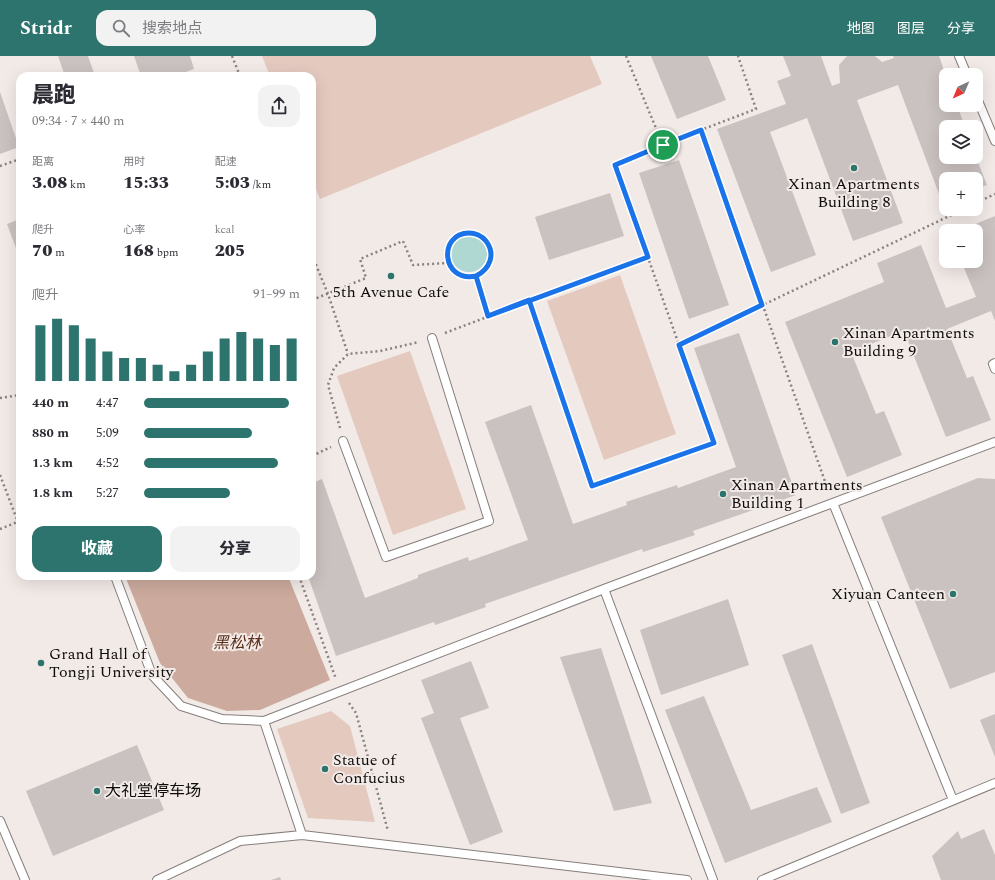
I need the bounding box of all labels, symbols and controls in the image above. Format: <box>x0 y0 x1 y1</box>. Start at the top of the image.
search box <box>96 10 376 46</box>
text: Stridr <box>20 14 72 43</box>
icon: search <box>110 17 132 39</box>
text: 搜索地点 <box>142 17 202 40</box>
text: 地图 <box>847 18 875 39</box>
text: 图层 <box>897 18 925 39</box>
text: 分享 <box>947 18 975 39</box>
north arrow <box>939 68 983 112</box>
map controls <box>939 68 983 268</box>
text: 晨跑 <box>32 79 76 112</box>
button: share <box>258 85 300 127</box>
text: 09:34 · 7 × 440 m <box>32 111 124 131</box>
button: layers <box>939 120 983 164</box>
pin <box>646 128 680 162</box>
icon: arrive <box>652 134 674 156</box>
text: 距离 <box>32 153 54 170</box>
text: 用时 <box>123 153 145 170</box>
text: 配速 <box>215 153 237 170</box>
marker: Xinan Apartments Building 8 <box>849 163 859 173</box>
text: 3.08 <box>32 170 67 196</box>
text: 15:33 <box>123 170 169 196</box>
text: 5:03 <box>215 170 250 196</box>
place label: Xinan Apartments Building 8 <box>788 172 920 214</box>
button: + <box>939 172 983 216</box>
text: km <box>67 176 86 193</box>
text: /km <box>250 176 271 193</box>
text: 爬升 <box>32 221 54 238</box>
text: 心率 <box>123 221 145 238</box>
text: kcal <box>215 221 234 238</box>
button: − <box>939 224 983 268</box>
text: 70 <box>32 238 52 264</box>
text: 168 <box>123 238 154 264</box>
text: 205 <box>215 238 245 264</box>
text: m <box>52 244 65 261</box>
text: bpm <box>154 244 179 261</box>
marker: 5th Avenue Cafe <box>386 271 396 281</box>
place label: 5th Avenue Cafe <box>333 280 449 304</box>
text: 91–99 m <box>253 284 300 304</box>
text: 爬升 <box>32 285 58 305</box>
place label: Xinan Apartments Building 9 <box>843 321 975 363</box>
marker: Xinan Apartments Building 9 <box>830 337 840 347</box>
text: 440 m <box>32 393 69 413</box>
text: 4:47 <box>96 393 119 413</box>
text: 880 m <box>32 423 69 443</box>
text: 5:09 <box>96 423 119 443</box>
text: 1.3 km <box>32 453 73 473</box>
text: 4:52 <box>96 453 119 473</box>
place label: Xinan Apartments Building 1 <box>731 473 863 515</box>
text: 1.8 km <box>32 483 73 503</box>
text: 5:27 <box>96 483 119 503</box>
marker: Xinan Apartments Building 1 <box>718 489 728 499</box>
button: 收藏 <box>32 526 162 572</box>
button: 分享 <box>170 526 300 572</box>
place label: Xiyuan Canteen <box>831 582 945 606</box>
marker: Xiyuan Canteen <box>948 589 958 599</box>
park label: 黑松林 <box>213 631 263 655</box>
place label: Grand Hall of Tongji University <box>49 642 175 684</box>
marker: Grand Hall of Tongji University <box>36 658 46 668</box>
place label: Statue of Confucius <box>333 748 406 790</box>
marker: Statue of Confucius <box>320 764 330 774</box>
place label: 大礼堂停车场 <box>105 779 201 803</box>
marker: 大礼堂停车场 <box>92 786 102 796</box>

